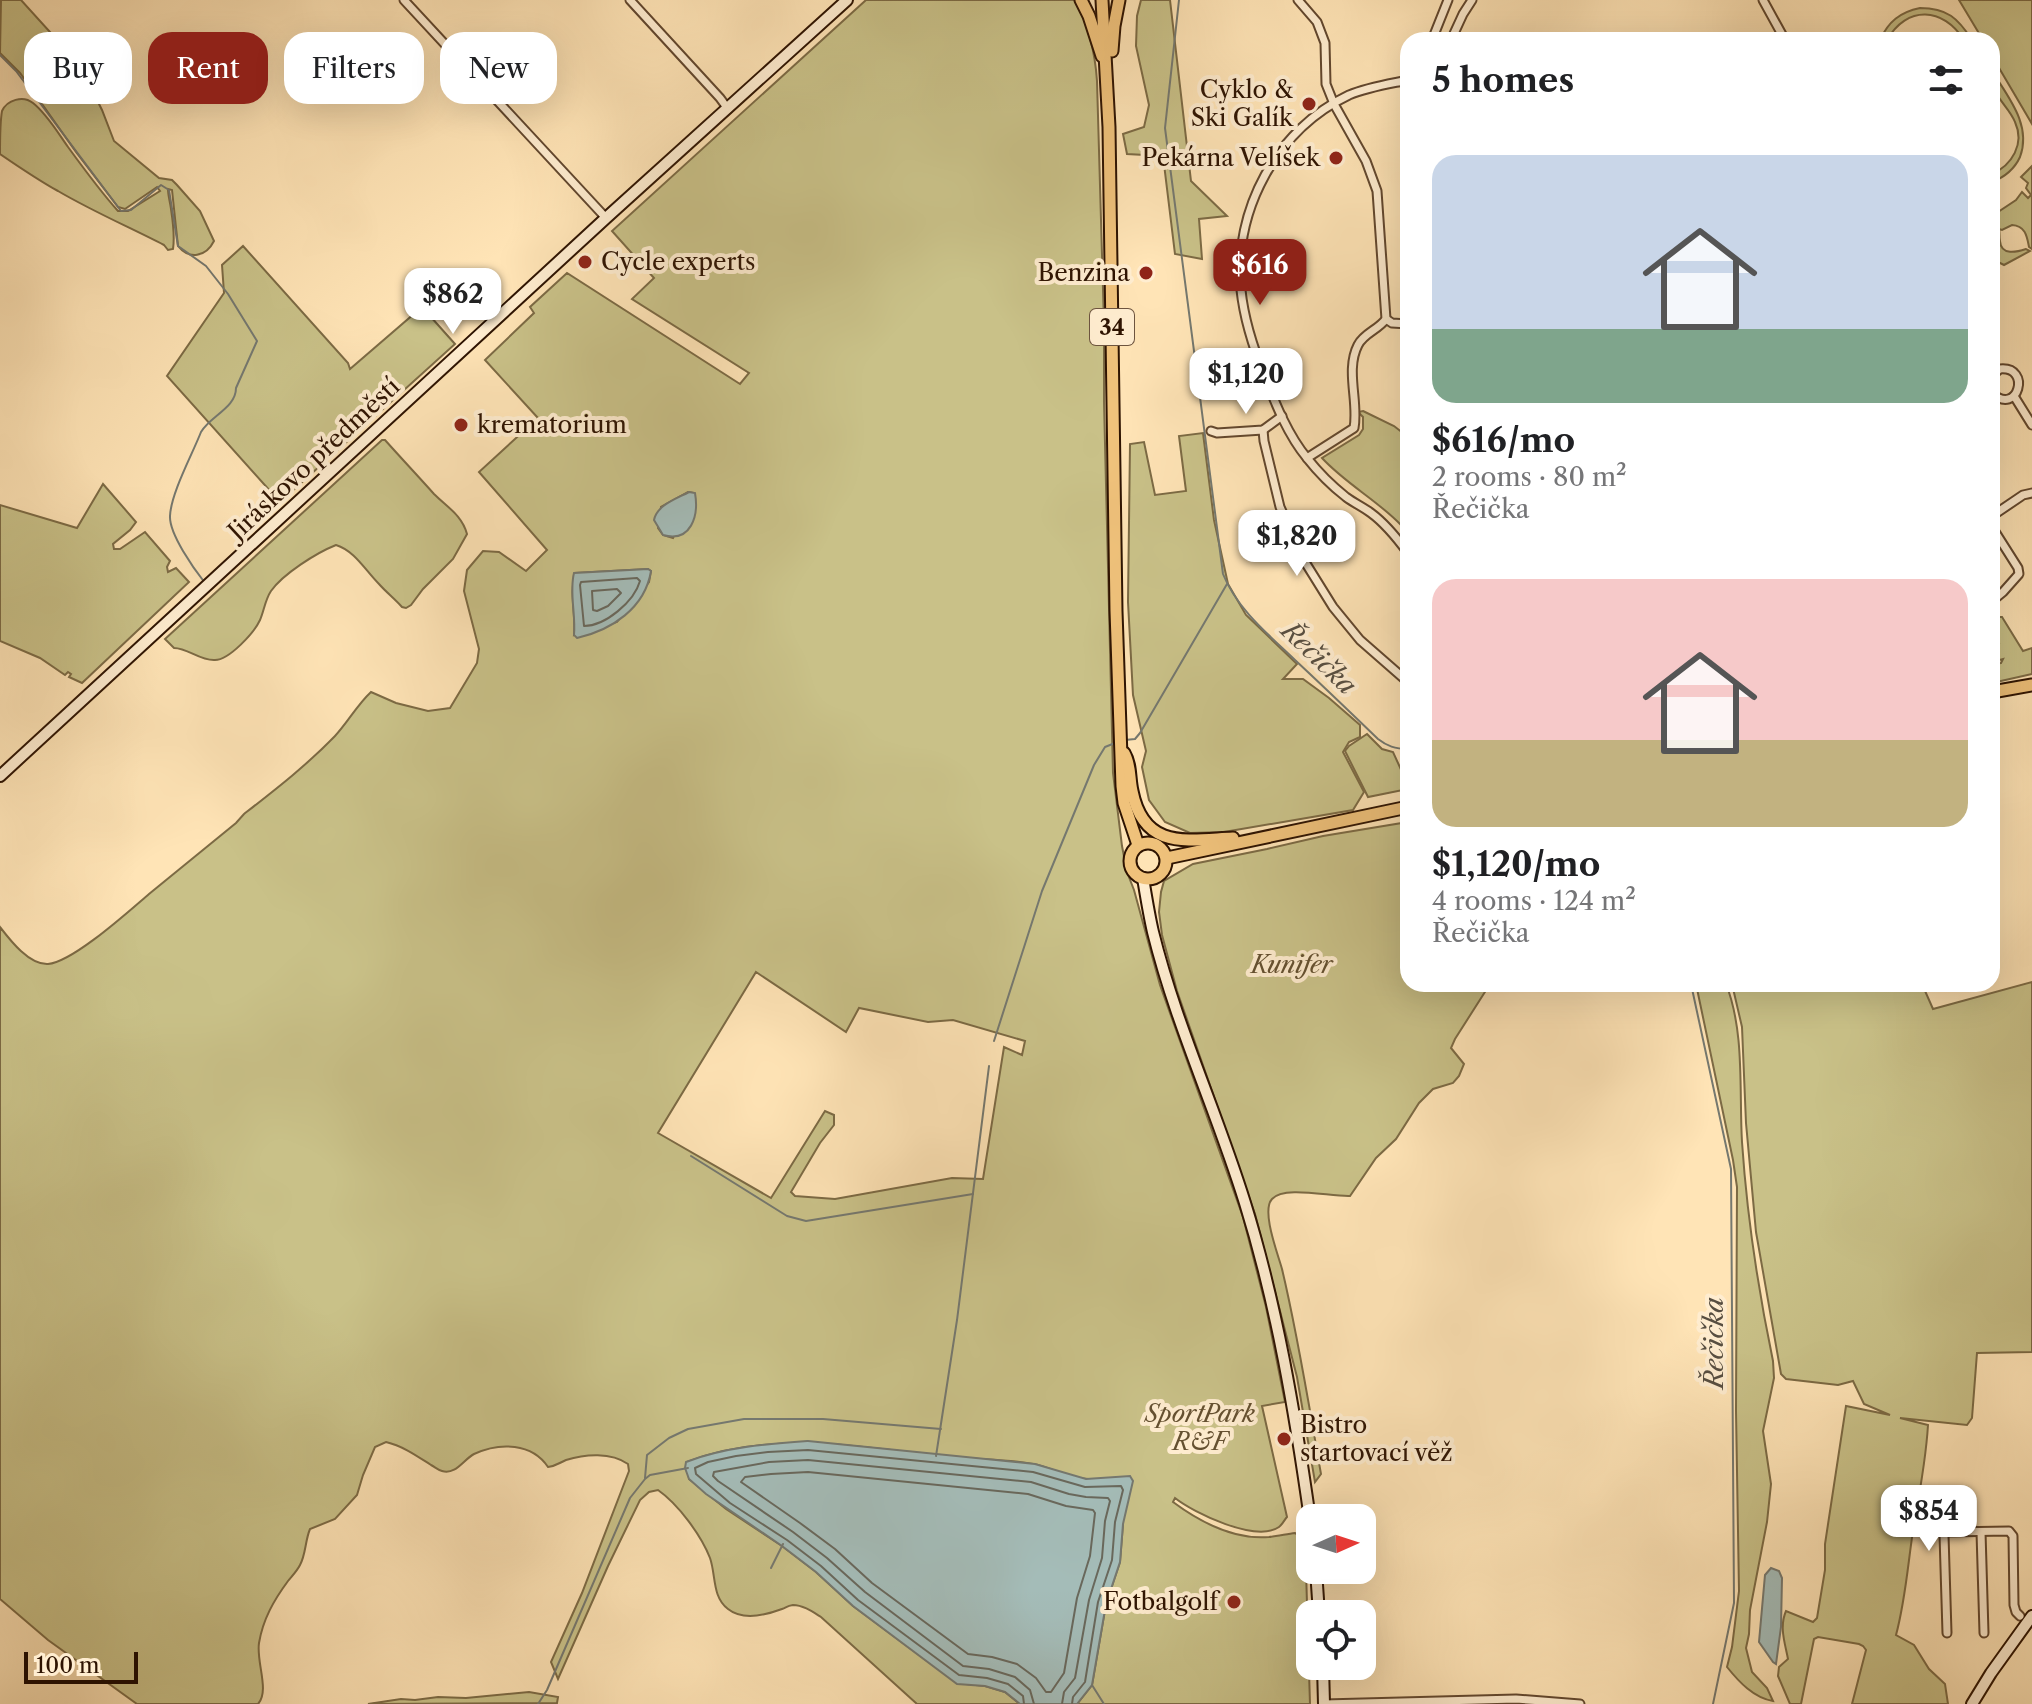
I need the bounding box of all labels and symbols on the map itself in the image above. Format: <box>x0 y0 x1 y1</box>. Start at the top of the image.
place label: Cyklo & Ski Galík <box>1191 75 1294 132</box>
marker: Cyklo & Ski Galík <box>1300 95 1318 113</box>
place label: Pekárna Velíšek <box>1141 143 1321 172</box>
marker: Pekárna Velíšek <box>1327 149 1345 167</box>
pin: $616 <box>1213 239 1307 307</box>
place label: Cycle experts <box>601 247 756 276</box>
marker: Cycle experts <box>576 253 594 271</box>
place label: Benzina <box>1037 258 1130 287</box>
marker: Benzina <box>1137 264 1155 282</box>
pin: $862 <box>406 268 500 336</box>
road number: 34 <box>1090 309 1134 345</box>
pin: $1,120 <box>1181 348 1311 416</box>
street label: Jiráskovo předměstí <box>219 372 405 548</box>
place label: krematorium <box>477 410 627 439</box>
marker: krematorium <box>452 416 470 434</box>
pin: $1,820 <box>1232 510 1362 578</box>
water label: Řečička <box>1273 613 1364 702</box>
park label: Kunifer <box>1249 950 1335 979</box>
water label: Řečička <box>1697 1297 1730 1391</box>
park label: SportPark R&F <box>1143 1399 1256 1456</box>
place label: Bistro startovací věž <box>1300 1410 1453 1467</box>
marker: Bistro startovací věž <box>1275 1430 1293 1448</box>
pin: $854 <box>1882 1485 1976 1553</box>
north arrow <box>1296 1504 1376 1584</box>
place label: Fotbalgolf <box>1103 1587 1220 1616</box>
marker: Fotbalgolf <box>1225 1593 1243 1611</box>
scale bar <box>24 1648 138 1684</box>

